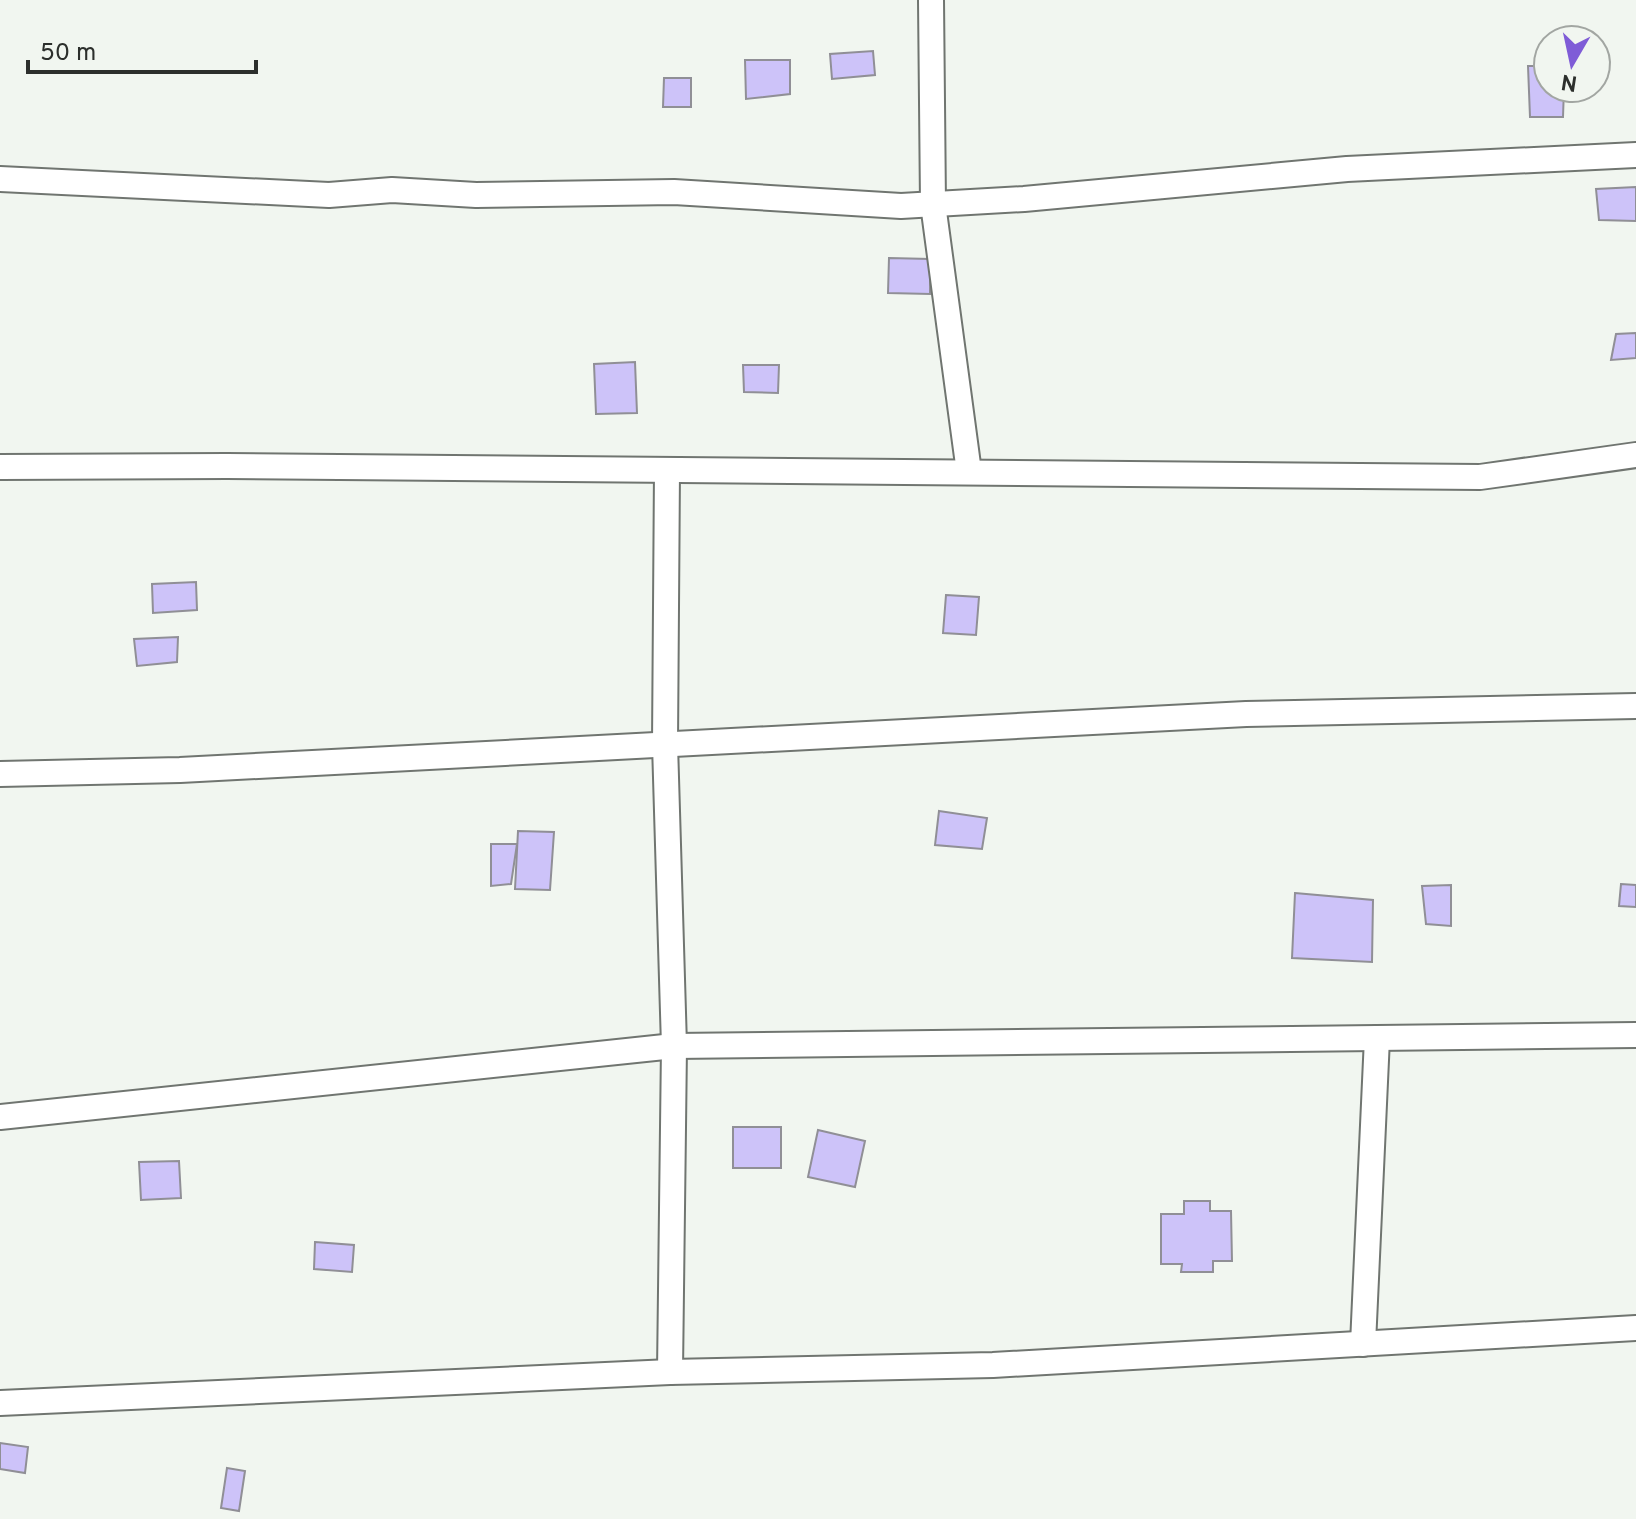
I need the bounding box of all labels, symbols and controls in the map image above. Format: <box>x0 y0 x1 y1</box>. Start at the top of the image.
scale bar <box>28 24 256 74</box>
north arrow <box>1532 24 1612 104</box>
text: 50 m <box>40 39 96 69</box>
text: N <box>1559 67 1579 96</box>

